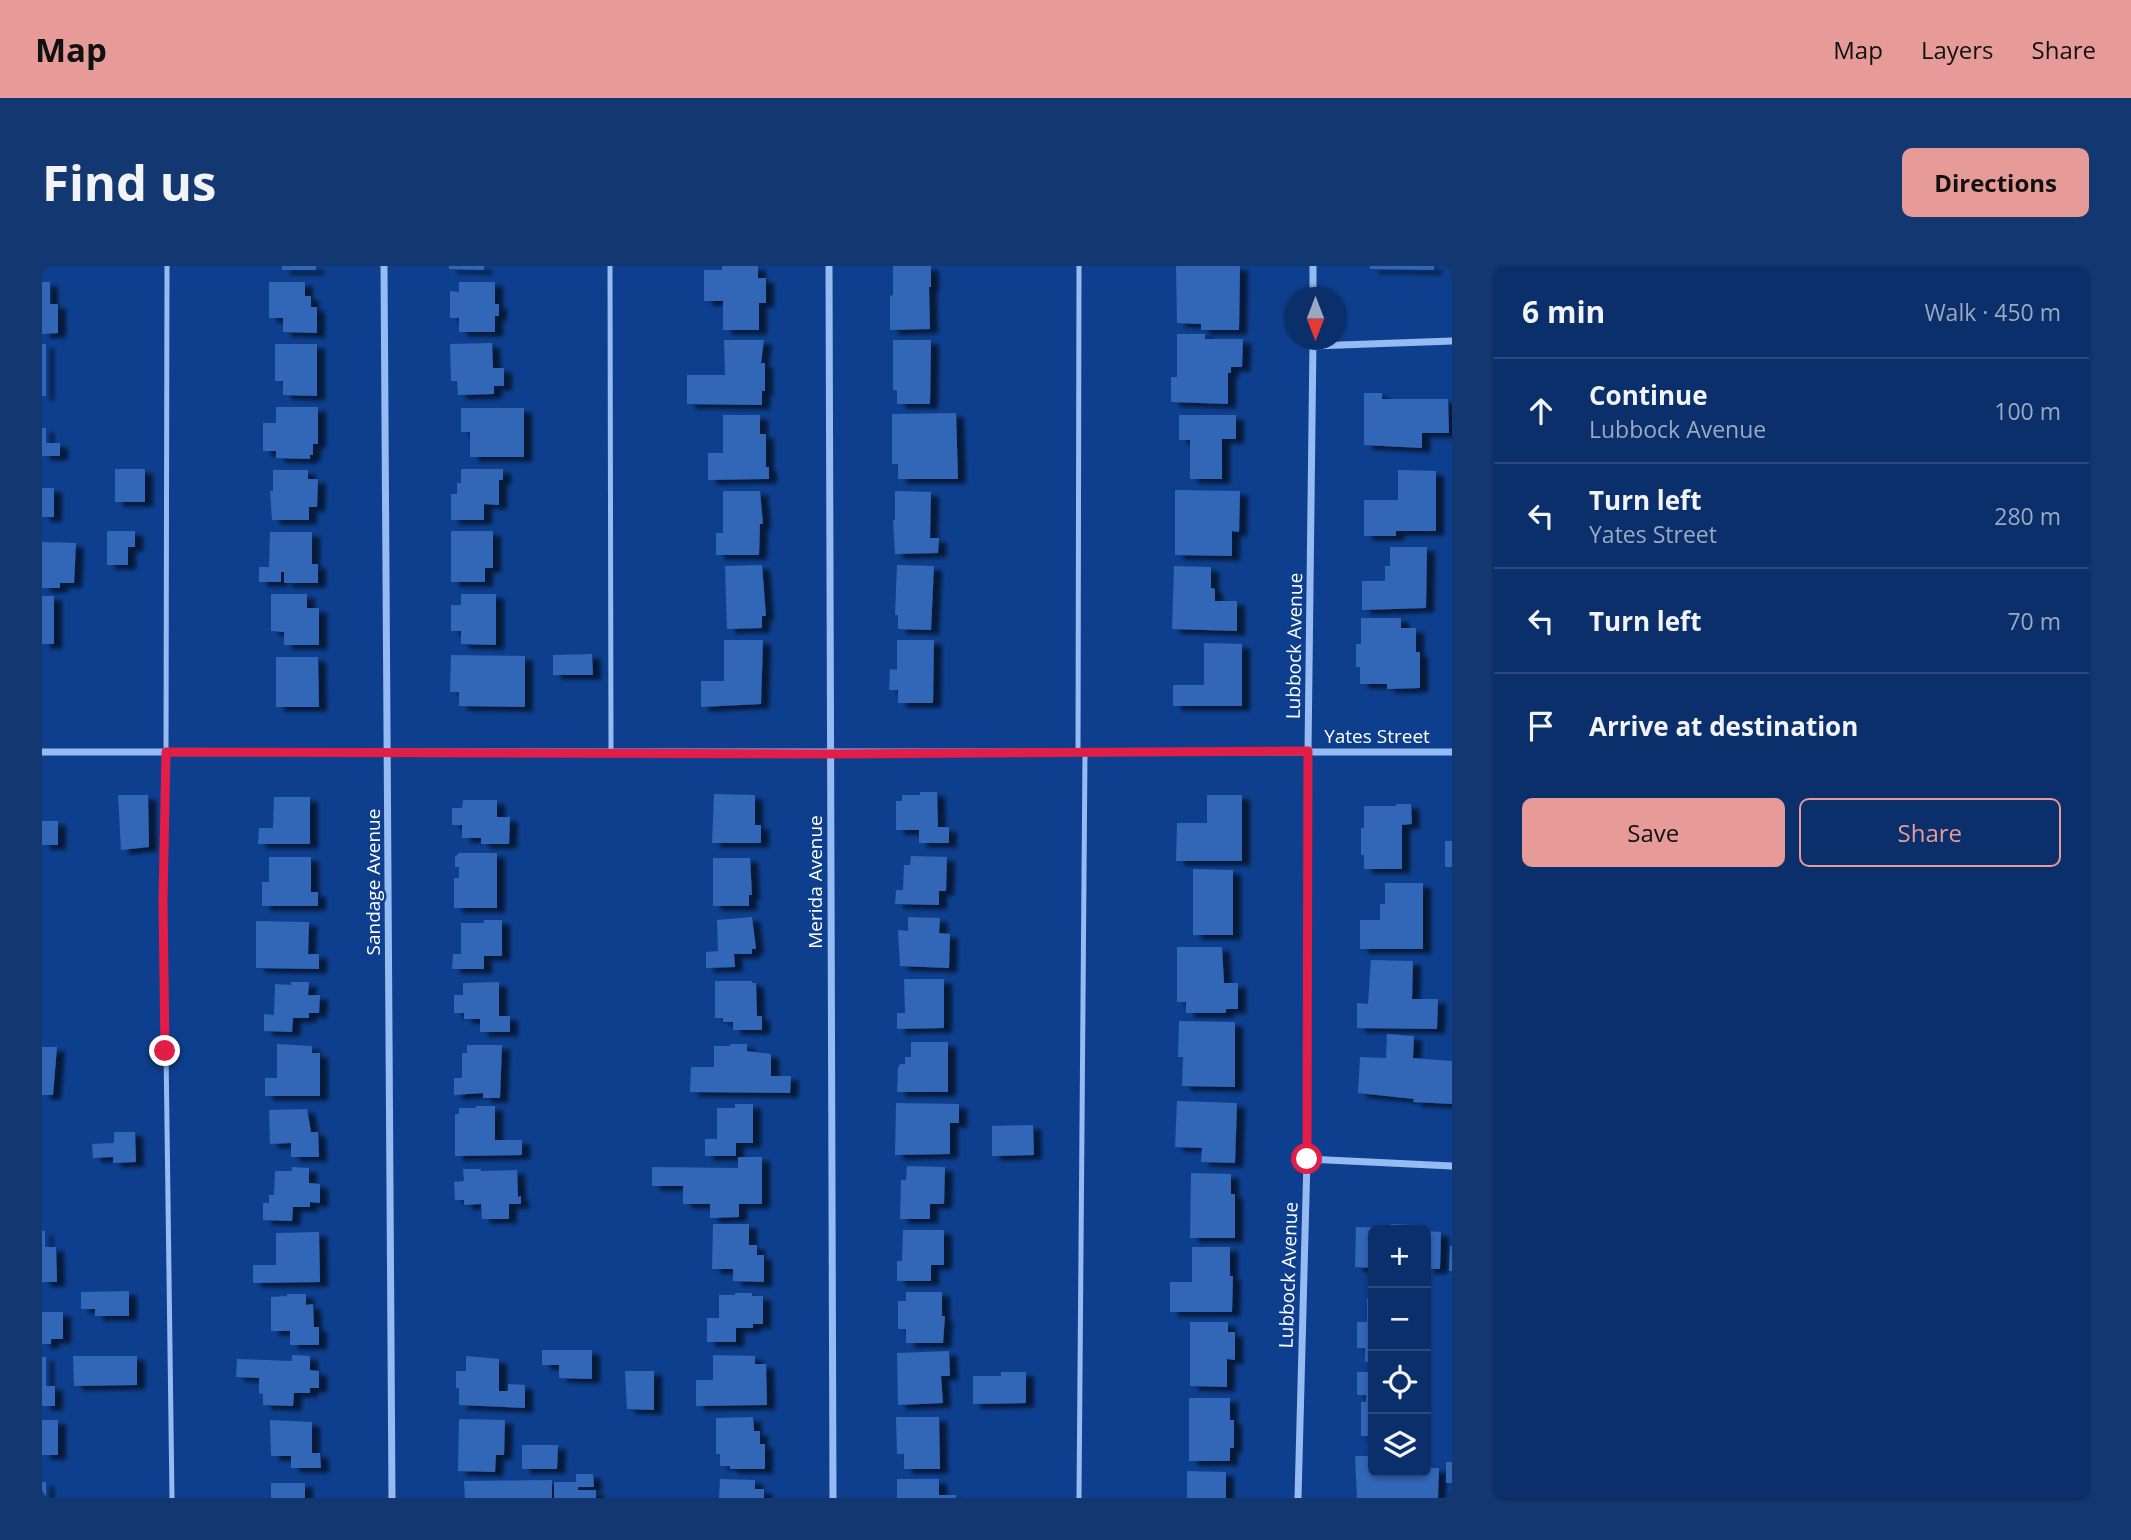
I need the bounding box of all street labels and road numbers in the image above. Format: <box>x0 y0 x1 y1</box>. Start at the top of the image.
street label: Lubbock Avenue <box>1280 573 1308 719</box>
street label: Yates Street <box>1324 723 1430 749</box>
street label: Sandage Avenue <box>360 809 386 955</box>
street label: Merida Avenue <box>802 815 828 949</box>
street label: Lubbock Avenue <box>1272 1201 1304 1349</box>

